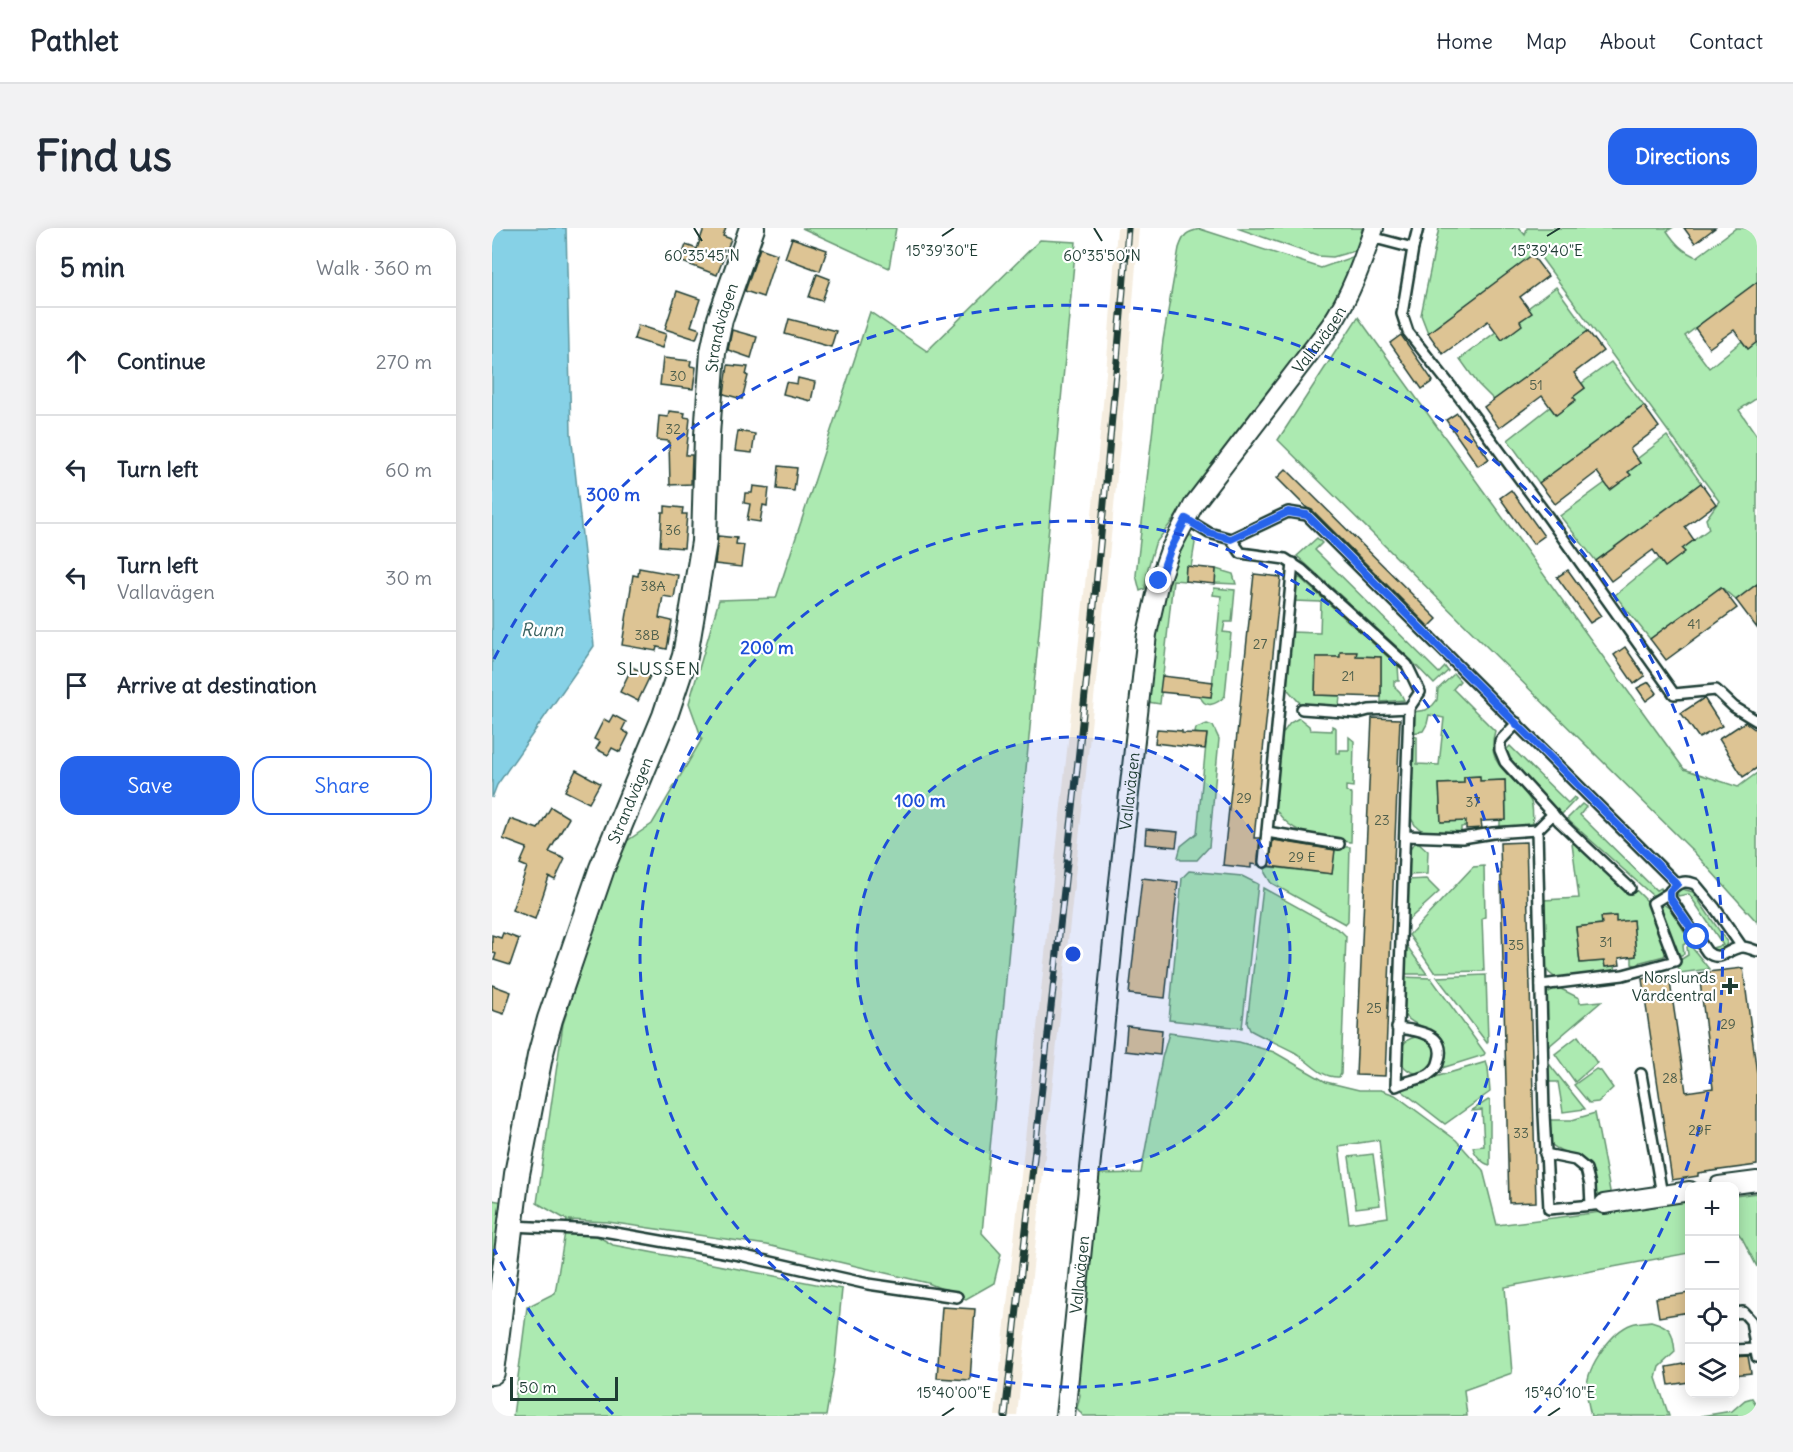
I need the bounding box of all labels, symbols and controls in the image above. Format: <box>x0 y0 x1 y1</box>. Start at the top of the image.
text: Pathlet <box>30 23 119 59</box>
text: Home <box>1436 28 1493 55</box>
text: Map <box>1526 28 1567 55</box>
text: About <box>1600 28 1656 55</box>
text: Contact <box>1689 28 1763 55</box>
button: Directions <box>1608 128 1757 185</box>
text: Find us <box>36 130 172 182</box>
text: 15°39'30"E <box>906 241 978 260</box>
text: 15°39'40"E <box>1511 241 1583 260</box>
text: 60°35'45"N <box>664 246 740 265</box>
text: 60°35'50"N <box>1063 246 1141 265</box>
text: 5 min <box>60 251 125 284</box>
text: Walk · 360 m <box>316 255 432 280</box>
street label: Strandvägen <box>702 280 742 373</box>
street label: Vallavägen <box>1288 303 1350 377</box>
icon: ahead <box>60 345 93 378</box>
text: Continue <box>117 347 206 375</box>
text: 270 m <box>376 349 432 374</box>
house number: 30 <box>669 367 687 385</box>
house number: 51 <box>1529 376 1543 394</box>
house number: 32 <box>665 420 681 438</box>
icon: left <box>60 453 93 486</box>
text: Turn left <box>117 455 198 483</box>
text: 60 m <box>385 457 432 482</box>
text: 300 m <box>586 483 640 506</box>
house number: 36 <box>665 521 681 539</box>
text: Turn left <box>117 551 198 579</box>
icon: left <box>60 561 93 594</box>
text: 30 m <box>385 565 432 590</box>
route end <box>1145 567 1171 593</box>
house number: 38A <box>640 577 666 595</box>
text: Vallavägen <box>117 579 215 604</box>
house number: 41 <box>1687 615 1701 633</box>
water label: Runn <box>521 618 564 641</box>
house number: 38B <box>634 626 660 644</box>
house number: 27 <box>1253 635 1267 653</box>
text: 200 m <box>740 636 794 659</box>
district label: SLUSSEN <box>616 657 702 680</box>
house number: 21 <box>1341 667 1355 685</box>
icon: arrive <box>60 669 93 702</box>
text: Arrive at destination <box>117 671 317 699</box>
street label: Vallavägen <box>1115 751 1144 831</box>
street label: Strandvägen <box>603 754 657 847</box>
button: Save <box>60 756 240 815</box>
button: Share <box>252 756 432 815</box>
text: 100 m <box>895 789 946 812</box>
house number: 29 <box>1236 789 1252 807</box>
house number: 37 <box>1466 793 1481 811</box>
house number: 23 <box>1374 811 1390 829</box>
house number: 29 E <box>1288 848 1316 866</box>
route start <box>1683 923 1709 949</box>
house number: 31 <box>1599 933 1613 951</box>
house number: 35 <box>1508 936 1524 954</box>
centre of rings <box>1063 944 1083 964</box>
place label: Norslunds Vårdcentral <box>1632 967 1716 1005</box>
marker: Norslunds Vårdcentral <box>1721 977 1739 995</box>
house number: 25 <box>1366 999 1382 1017</box>
house number: 29 <box>1720 1015 1736 1033</box>
house number: 28 <box>1662 1069 1678 1087</box>
house number: 29F <box>1688 1121 1712 1139</box>
house number: 33 <box>1513 1124 1529 1142</box>
map controls <box>1685 1182 1739 1398</box>
button: + <box>1685 1182 1739 1236</box>
street label: Vallavägen <box>1065 1235 1093 1315</box>
button: − <box>1685 1236 1739 1290</box>
button: locate <box>1685 1290 1739 1344</box>
button: layers <box>1685 1344 1739 1398</box>
scale bar <box>510 1374 618 1402</box>
text: 50 m <box>519 1377 557 1397</box>
text: 15°40'00"E <box>917 1383 991 1402</box>
text: 15°40'10"E <box>1525 1383 1595 1402</box>

